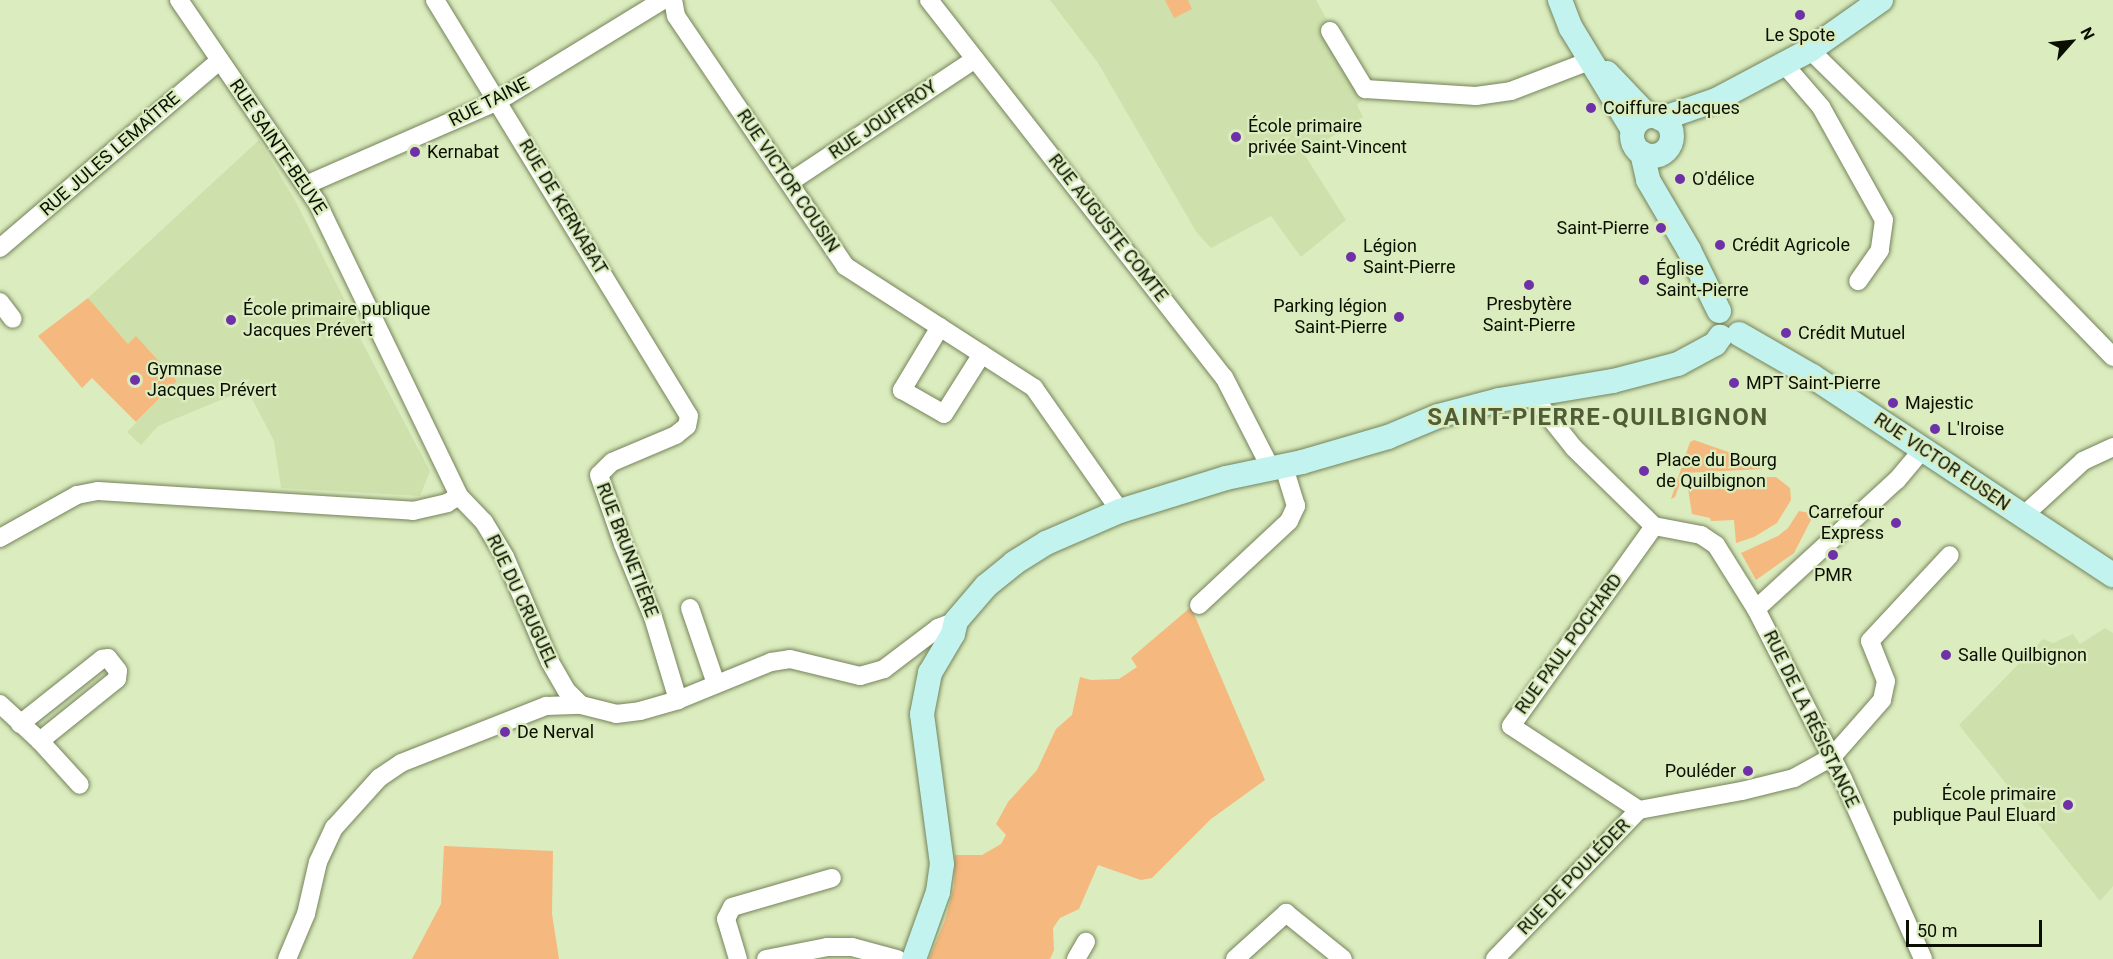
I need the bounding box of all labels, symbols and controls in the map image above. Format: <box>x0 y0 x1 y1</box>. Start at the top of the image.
marker: Le Spote <box>1793 8 1807 22</box>
north arrow <box>2041 12 2101 72</box>
place label: Le Spote <box>1765 24 1835 46</box>
text: N <box>2076 24 2099 43</box>
street label: RUE TAINE <box>445 73 533 131</box>
street label: RUE SAINTE-BEUVE <box>225 75 331 219</box>
street label: RUE JOUFFROY <box>825 76 941 164</box>
street label: RUE JULES LEMAÎTRE <box>36 87 184 221</box>
place label: Coiffure Jacques <box>1603 97 1740 119</box>
marker: Coiffure Jacques <box>1584 101 1598 115</box>
street label: RUE VICTOR COUSIN <box>732 105 844 257</box>
place label: École primaire privée Saint-Vincent <box>1248 116 1407 158</box>
marker: École primaire privée Saint-Vincent <box>1229 130 1243 144</box>
street label: RUE DE KERNABAT <box>514 135 612 279</box>
place label: Kernabat <box>427 141 499 163</box>
marker: Kernabat <box>408 145 422 159</box>
street label: RUE AUGUSTE COMTE <box>1044 150 1172 306</box>
place label: O'délice <box>1692 168 1754 190</box>
marker: O'délice <box>1673 172 1687 186</box>
place label: Saint-Pierre <box>1556 217 1649 239</box>
marker: Saint-Pierre <box>1654 221 1668 235</box>
place label: Crédit Agricole <box>1732 234 1850 256</box>
place label: Légion Saint-Pierre <box>1363 236 1456 278</box>
marker: Crédit Agricole <box>1713 238 1727 252</box>
marker: Légion Saint-Pierre <box>1344 250 1358 264</box>
place label: Église Saint-Pierre <box>1656 259 1749 302</box>
marker: Église Saint-Pierre <box>1637 273 1651 287</box>
marker: Presbytère Saint-Pierre <box>1522 278 1536 292</box>
place label: Presbytère Saint-Pierre <box>1483 294 1575 336</box>
place label: Parking légion Saint-Pierre <box>1273 296 1387 338</box>
place label: École primaire publique Jacques Prévert <box>243 299 430 342</box>
marker: Parking légion Saint-Pierre <box>1392 310 1406 324</box>
marker: École primaire publique Jacques Prévert <box>224 313 238 327</box>
place label: Crédit Mutuel <box>1798 322 1905 344</box>
marker: Crédit Mutuel <box>1779 326 1793 340</box>
place label: Gymnase Jacques Prévert <box>147 359 277 401</box>
place label: MPT Saint-Pierre <box>1746 372 1881 394</box>
marker: Gymnase Jacques Prévert <box>128 373 142 387</box>
marker: MPT Saint-Pierre <box>1727 376 1741 390</box>
place label: Majestic <box>1905 392 1973 414</box>
marker: Majestic <box>1886 396 1900 410</box>
district label: SAINT-PIERRE-QUILBIGNON <box>1427 404 1769 432</box>
street label: RUE VICTOR EUSEN <box>1870 408 2014 516</box>
place label: L'Iroise <box>1947 418 2004 440</box>
marker: L'Iroise <box>1928 422 1942 436</box>
place label: Place du Bourg de Quilbignon <box>1656 450 1777 492</box>
marker: Place du Bourg de Quilbignon <box>1637 464 1651 478</box>
street label: RUE BRUNETIÈRE <box>591 480 663 620</box>
place label: Carrefour Express <box>1808 502 1884 544</box>
marker: Carrefour Express <box>1889 516 1903 530</box>
street label: RUE DU CRUGUEL <box>482 531 562 671</box>
marker: PMR <box>1826 548 1840 562</box>
place label: PMR <box>1814 564 1852 586</box>
street label: RUE PAUL POCHARD <box>1511 570 1627 718</box>
street label: RUE DE LA RÉSISTANCE <box>1759 627 1863 811</box>
place label: Salle Quilbignon <box>1958 644 2087 666</box>
marker: Salle Quilbignon <box>1939 648 1953 662</box>
place label: De Nerval <box>517 721 594 743</box>
marker: De Nerval <box>498 725 512 739</box>
place label: Pouléder <box>1665 760 1736 782</box>
marker: Pouléder <box>1741 764 1755 778</box>
place label: École primaire publique Paul Eluard <box>1893 784 2056 826</box>
marker: École primaire publique Paul Eluard <box>2061 798 2075 812</box>
street label: RUE DE POULÉDER <box>1513 815 1635 939</box>
scale bar <box>1909 908 2046 946</box>
text: 50 m <box>1917 920 1957 941</box>

